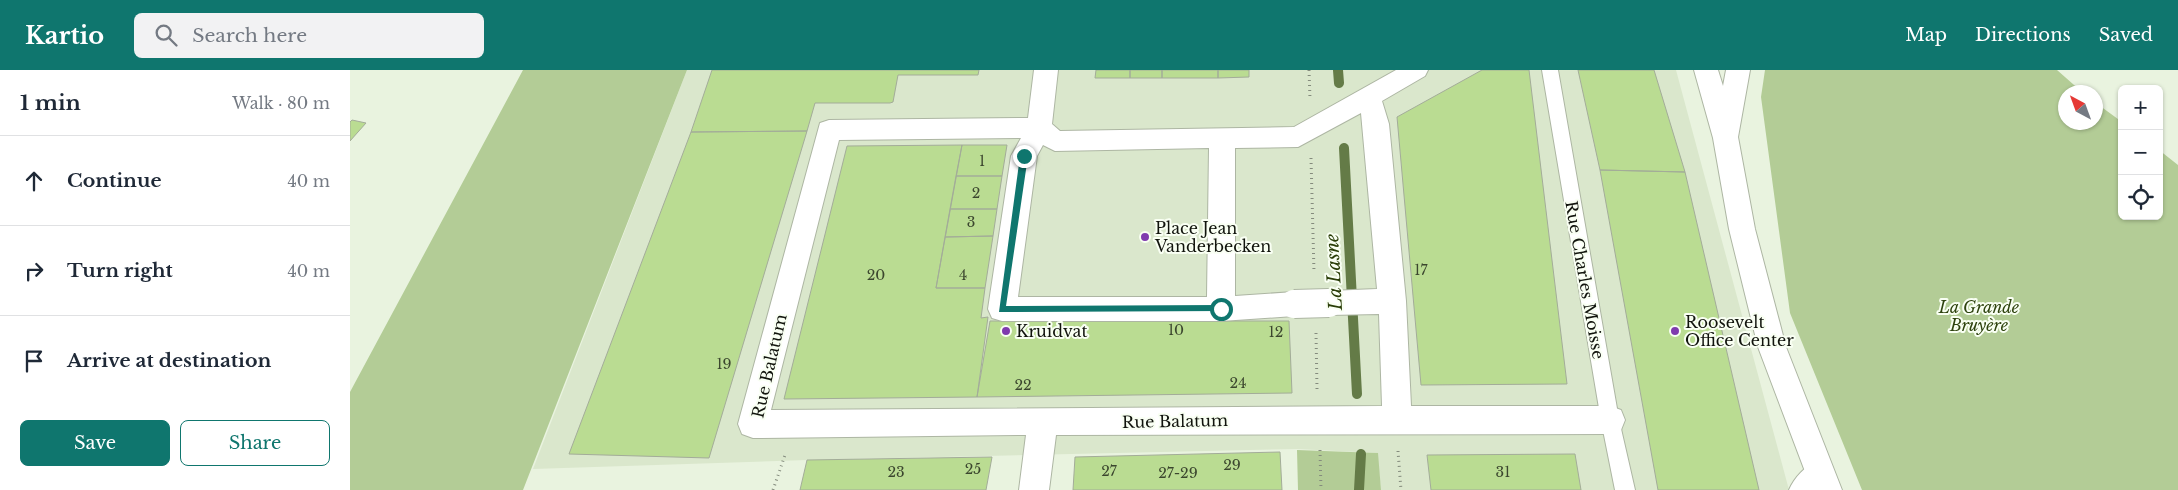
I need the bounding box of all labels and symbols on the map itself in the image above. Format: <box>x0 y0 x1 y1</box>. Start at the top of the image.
north arrow <box>2058 85 2103 130</box>
route end <box>1013 145 1036 168</box>
house number: 1 <box>979 152 985 170</box>
house number: 2 <box>972 184 980 202</box>
street label: Rue Charles Moisse <box>1561 199 1609 361</box>
house number: 3 <box>967 213 975 231</box>
place label: Place Jean Vanderbecken <box>1154 218 1271 256</box>
marker: Place Jean Vanderbecken <box>1139 231 1151 243</box>
water label: La Lasne <box>1321 233 1347 312</box>
house number: 17 <box>1414 261 1429 279</box>
house number: 20 <box>867 266 885 284</box>
house number: 4 <box>959 266 967 284</box>
park label: La Grande Bruyère <box>1938 297 2020 335</box>
route start <box>1210 298 1233 321</box>
street label: Rue Balatum <box>747 312 791 420</box>
place label: Roosevelt Office Center <box>1685 312 1794 350</box>
place label: Kruidvat <box>1016 321 1088 341</box>
house number: 10 <box>1168 321 1184 339</box>
house number: 12 <box>1269 323 1283 341</box>
marker: Kruidvat <box>1000 325 1012 337</box>
marker: Roosevelt Office Center <box>1669 325 1681 337</box>
house number: 19 <box>716 355 732 373</box>
house number: 24 <box>1230 374 1246 392</box>
house number: 22 <box>1014 376 1032 394</box>
street label: Rue Balatum <box>1122 410 1228 432</box>
house number: 29 <box>1223 456 1241 474</box>
house number: 25 <box>965 460 981 478</box>
house number: 27 <box>1101 462 1118 480</box>
house number: 23 <box>887 463 905 481</box>
house number: 31 <box>1496 463 1510 481</box>
house number: 27-29 <box>1158 464 1198 482</box>

